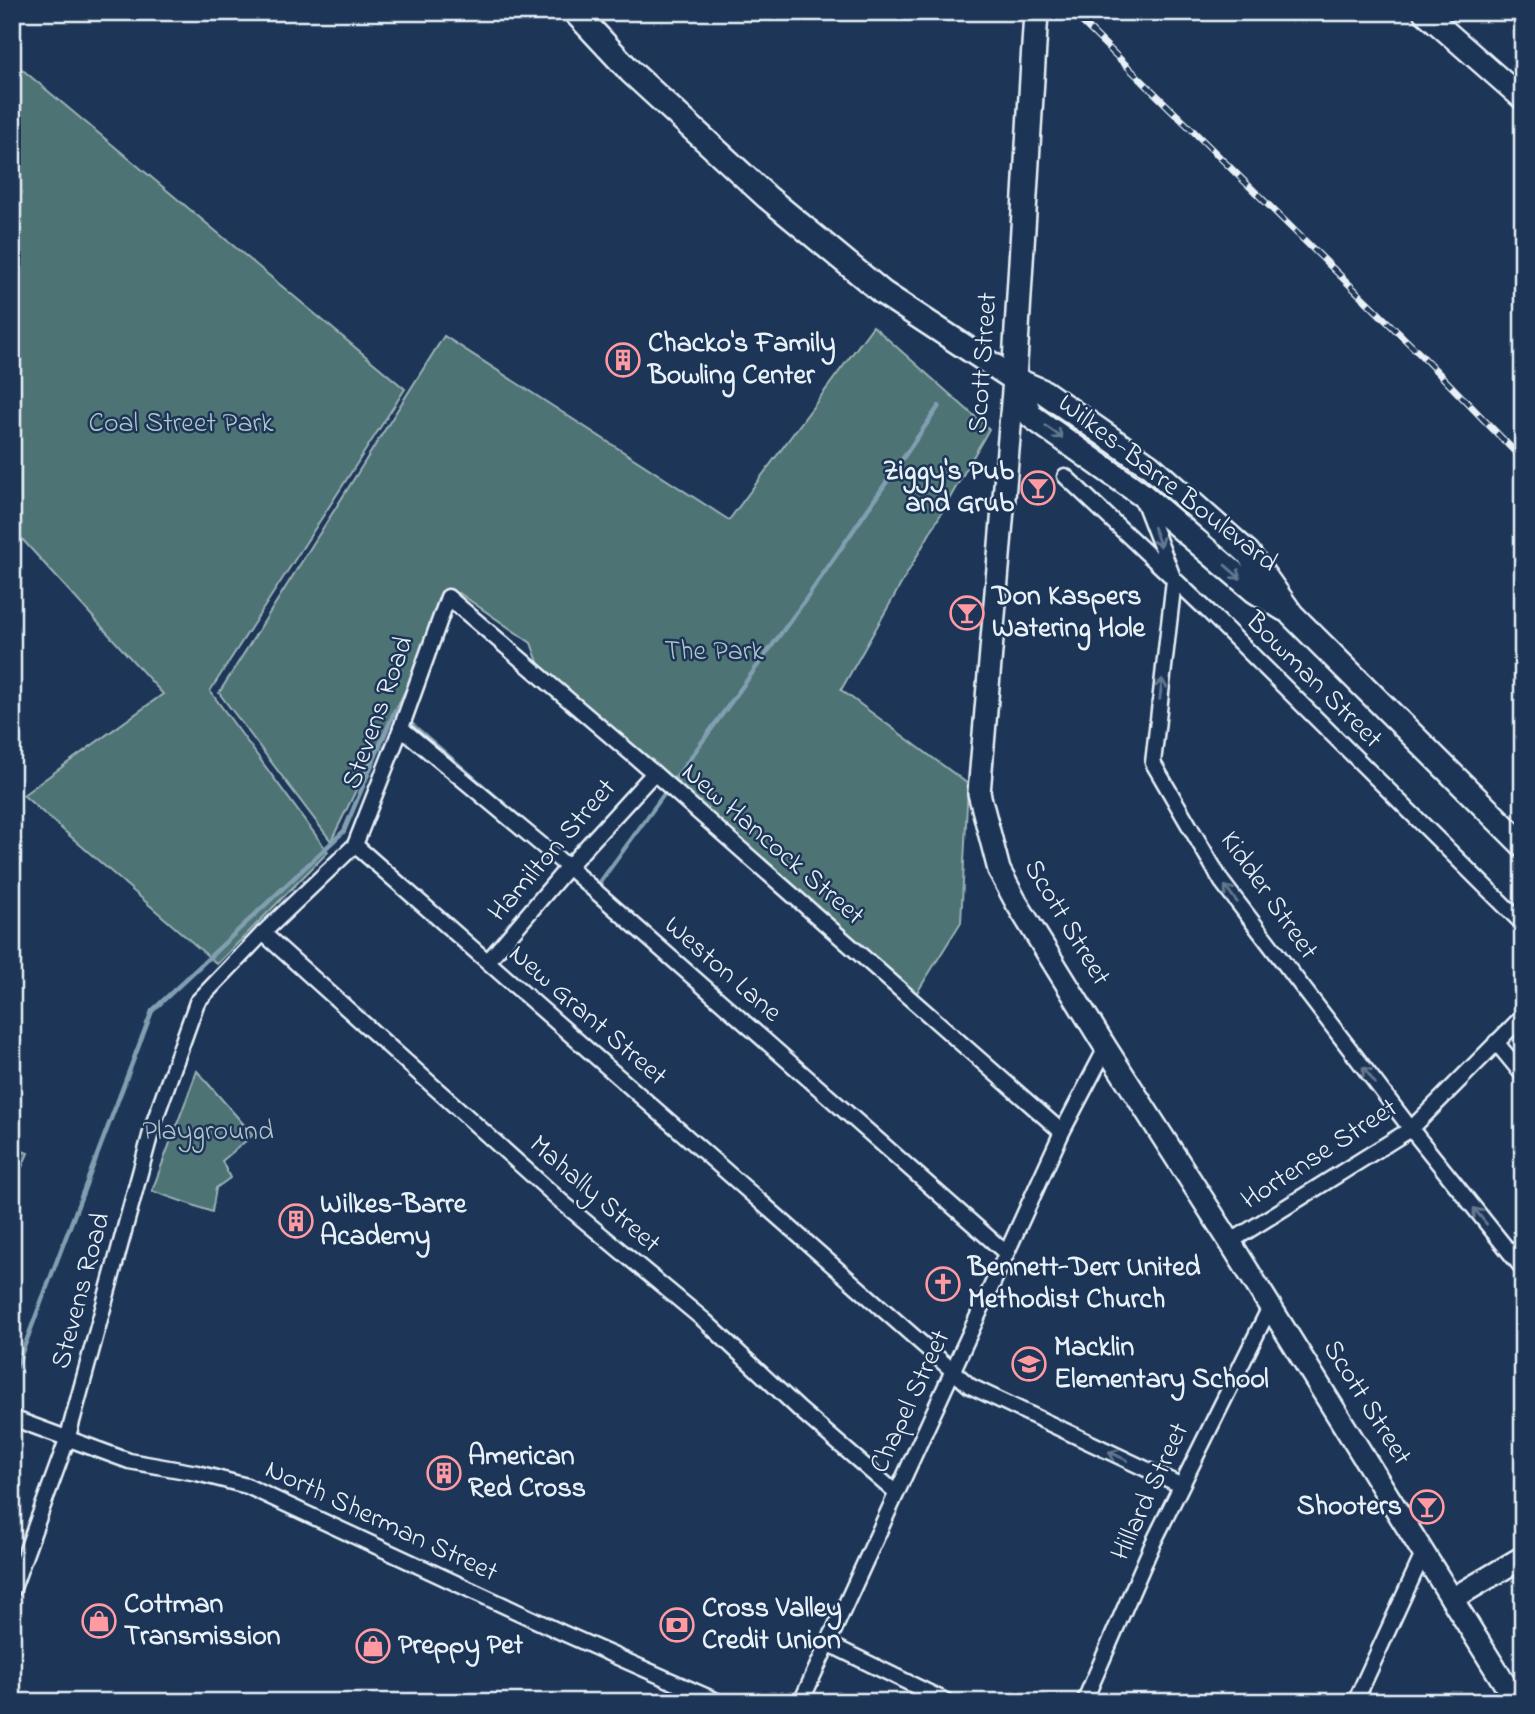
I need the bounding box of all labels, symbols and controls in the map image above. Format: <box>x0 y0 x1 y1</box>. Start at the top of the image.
street label: Scott Street <box>959 291 1009 435</box>
place label: Chacko's Family Bowling Center <box>646 324 836 398</box>
building icon: Chacko's Family Bowling Center <box>604 341 642 379</box>
street label: Wilkes-Barre Boulevard <box>1048 385 1286 583</box>
park label: Coal Street Park <box>89 404 274 445</box>
one-way arrow <box>1044 425 1063 439</box>
place label: Ziggy's Pub and Grub <box>883 452 1014 525</box>
bar icon: Ziggy's Pub and Grub <box>1019 469 1057 507</box>
one-way arrow <box>1152 525 1165 547</box>
one-way arrow <box>1224 564 1242 580</box>
place label: Don Kaspers Watering Hole <box>990 577 1147 651</box>
bar icon: Don Kaspers Watering Hole <box>948 594 986 632</box>
street label: Bowman Street <box>1234 602 1391 759</box>
street label: Stevens Road <box>332 631 426 795</box>
park label: The Park <box>664 632 764 673</box>
one-way arrow <box>1155 678 1168 701</box>
street label: New Hancock Street <box>671 754 873 936</box>
street label: Hamilton Street <box>479 770 627 932</box>
street label: Kidder Street <box>1209 823 1327 969</box>
street label: Scott Street <box>1012 852 1120 994</box>
one-way arrow <box>1224 886 1239 904</box>
street label: Weston Lane <box>654 907 791 1033</box>
street label: New Grant Street <box>498 935 676 1097</box>
one-way arrow <box>1362 1066 1377 1085</box>
street label: Hortense Street <box>1234 1089 1406 1221</box>
park label: Playground <box>142 1112 274 1153</box>
street label: Mahally Street <box>519 1126 669 1264</box>
place label: Wilkes-Barre Academy <box>320 1185 468 1258</box>
building icon: Wilkes-Barre Academy <box>277 1202 315 1240</box>
street label: Stevens Road <box>41 1208 123 1374</box>
one-way arrow <box>1473 1208 1488 1226</box>
place label: Bennett-Derr United Methodist Church <box>966 1248 1201 1321</box>
church icon: Bennett-Derr United Methodist Church <box>924 1265 962 1303</box>
street label: Chapel Street <box>860 1324 962 1480</box>
place label: Macklin Elementary School <box>1054 1328 1269 1401</box>
street label: Scott Street <box>1311 1332 1421 1474</box>
school or university icon: Macklin Elementary School <box>1010 1345 1048 1383</box>
street label: Hillard Street <box>1101 1416 1201 1568</box>
place label: American Red Cross <box>468 1437 586 1510</box>
one-way arrow <box>1108 1449 1129 1462</box>
street label: North Sherman Street <box>258 1450 504 1594</box>
building icon: American Red Cross <box>425 1454 463 1492</box>
place label: Shooters <box>1297 1487 1402 1528</box>
bar icon: Shooters <box>1408 1488 1446 1526</box>
place label: Cottman Transmission <box>124 1585 281 1658</box>
place label: Cross Valley Credit Union <box>702 1589 842 1662</box>
shop icon: Cottman Transmission <box>80 1602 118 1640</box>
bank icon: Cross Valley Credit Union <box>658 1606 696 1644</box>
place label: Preppy Pet <box>398 1626 524 1667</box>
shop icon: Preppy Pet <box>354 1627 392 1665</box>

